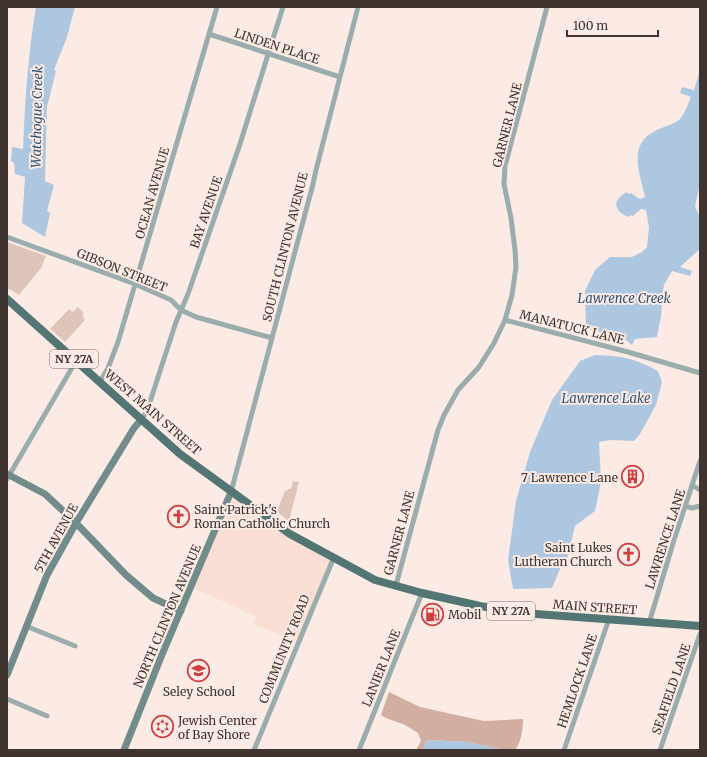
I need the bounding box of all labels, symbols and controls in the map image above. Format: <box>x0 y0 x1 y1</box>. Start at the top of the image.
scale bar <box>567 12 658 38</box>
text: 100 m <box>573 18 608 33</box>
street label: LINDEN PLACE <box>232 25 322 67</box>
water label: Watchogue Creek <box>28 66 46 168</box>
street label: GARNER LANE <box>489 81 525 169</box>
street label: OCEAN AVENUE <box>132 145 172 241</box>
street label: SOUTH CLINTON AVENUE <box>259 170 311 323</box>
street label: BAY AVENUE <box>187 174 226 250</box>
street label: GIBSON STREET <box>75 245 170 295</box>
water label: Lawrence Creek <box>577 290 671 307</box>
street label: MANATUCK LANE <box>518 307 626 347</box>
road number: NY 27A <box>50 350 98 368</box>
street label: WEST MAIN STREET <box>101 365 205 458</box>
water label: Lawrence Lake <box>561 390 651 407</box>
building icon: 7 Lawrence Lane <box>620 464 646 490</box>
place label: 7 Lawrence Lane <box>521 470 618 485</box>
street label: LAWRENCE LANE <box>642 487 688 591</box>
street label: GARNER LANE <box>381 489 418 577</box>
street label: 5TH AVENUE <box>31 500 81 575</box>
place label: Saint Patrick's Roman Catholic Church <box>194 502 330 531</box>
church icon: Saint Patrick's Roman Catholic Church <box>165 503 191 529</box>
place label: Saint Lukes Lutheran Church <box>514 540 612 569</box>
church icon: Saint Lukes Lutheran Church <box>615 541 641 567</box>
street label: NORTH CLINTON AVENUE <box>130 542 204 690</box>
street label: COMMUNITY ROAD <box>255 592 313 706</box>
street label: MAIN STREET <box>552 597 638 617</box>
fuel station icon: Mobil <box>419 601 445 627</box>
road number: NY 27A <box>487 602 535 620</box>
place label: Mobil <box>448 607 482 622</box>
street label: LANIER LANE <box>359 627 403 709</box>
street label: HEMLOCK LANE <box>554 632 600 730</box>
street label: SEAFIELD LANE <box>648 641 694 736</box>
school or university icon: Seley School <box>186 657 212 683</box>
place label: Seley School <box>163 684 235 699</box>
place label: Jewish Center of Bay Shore <box>177 713 258 742</box>
synagogue icon: Jewish Center of Bay Shore <box>150 714 176 740</box>

